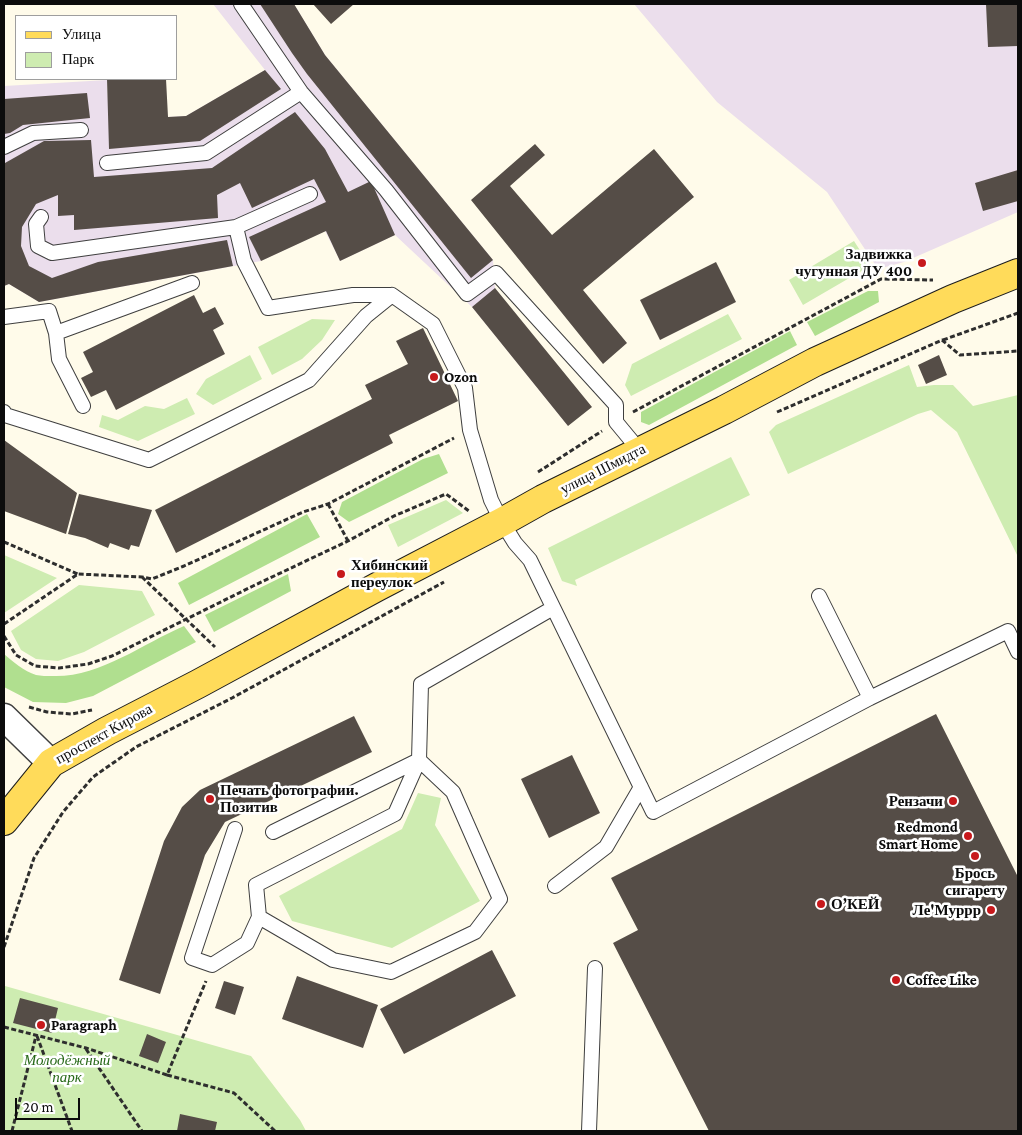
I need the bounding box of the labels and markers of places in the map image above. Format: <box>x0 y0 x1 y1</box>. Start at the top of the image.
place label: Задвижка чугунная ДУ 400 <box>795 245 912 280</box>
marker: Задвижка чугунная ДУ 400 <box>916 257 928 269</box>
place label: Ozon <box>444 368 478 386</box>
marker: Ozon <box>428 371 440 383</box>
place label: Хибинский переулок <box>351 556 428 591</box>
marker: Хибинский переулок <box>335 568 347 580</box>
place label: Печать фотографии. Позитив <box>220 781 359 816</box>
place label: Рензачи <box>889 792 943 810</box>
marker: Печать фотографии. Позитив <box>204 793 216 805</box>
marker: Рензачи <box>947 795 959 807</box>
place label: Redmond Smart Home <box>878 818 958 853</box>
marker: Redmond Smart Home <box>962 830 974 842</box>
marker: Брось сигарету <box>969 850 981 862</box>
place label: Брось сигарету <box>945 864 1005 899</box>
place label: О’КЕЙ <box>831 895 880 913</box>
marker: О’КЕЙ <box>815 898 827 910</box>
place label: Ле'Муррр <box>913 901 981 919</box>
marker: Ле'Муррр <box>985 904 997 916</box>
place label: Coffee Like <box>906 971 977 989</box>
marker: Coffee Like <box>890 974 902 986</box>
place label: Paragraph <box>51 1016 117 1034</box>
marker: Paragraph <box>35 1019 47 1031</box>

